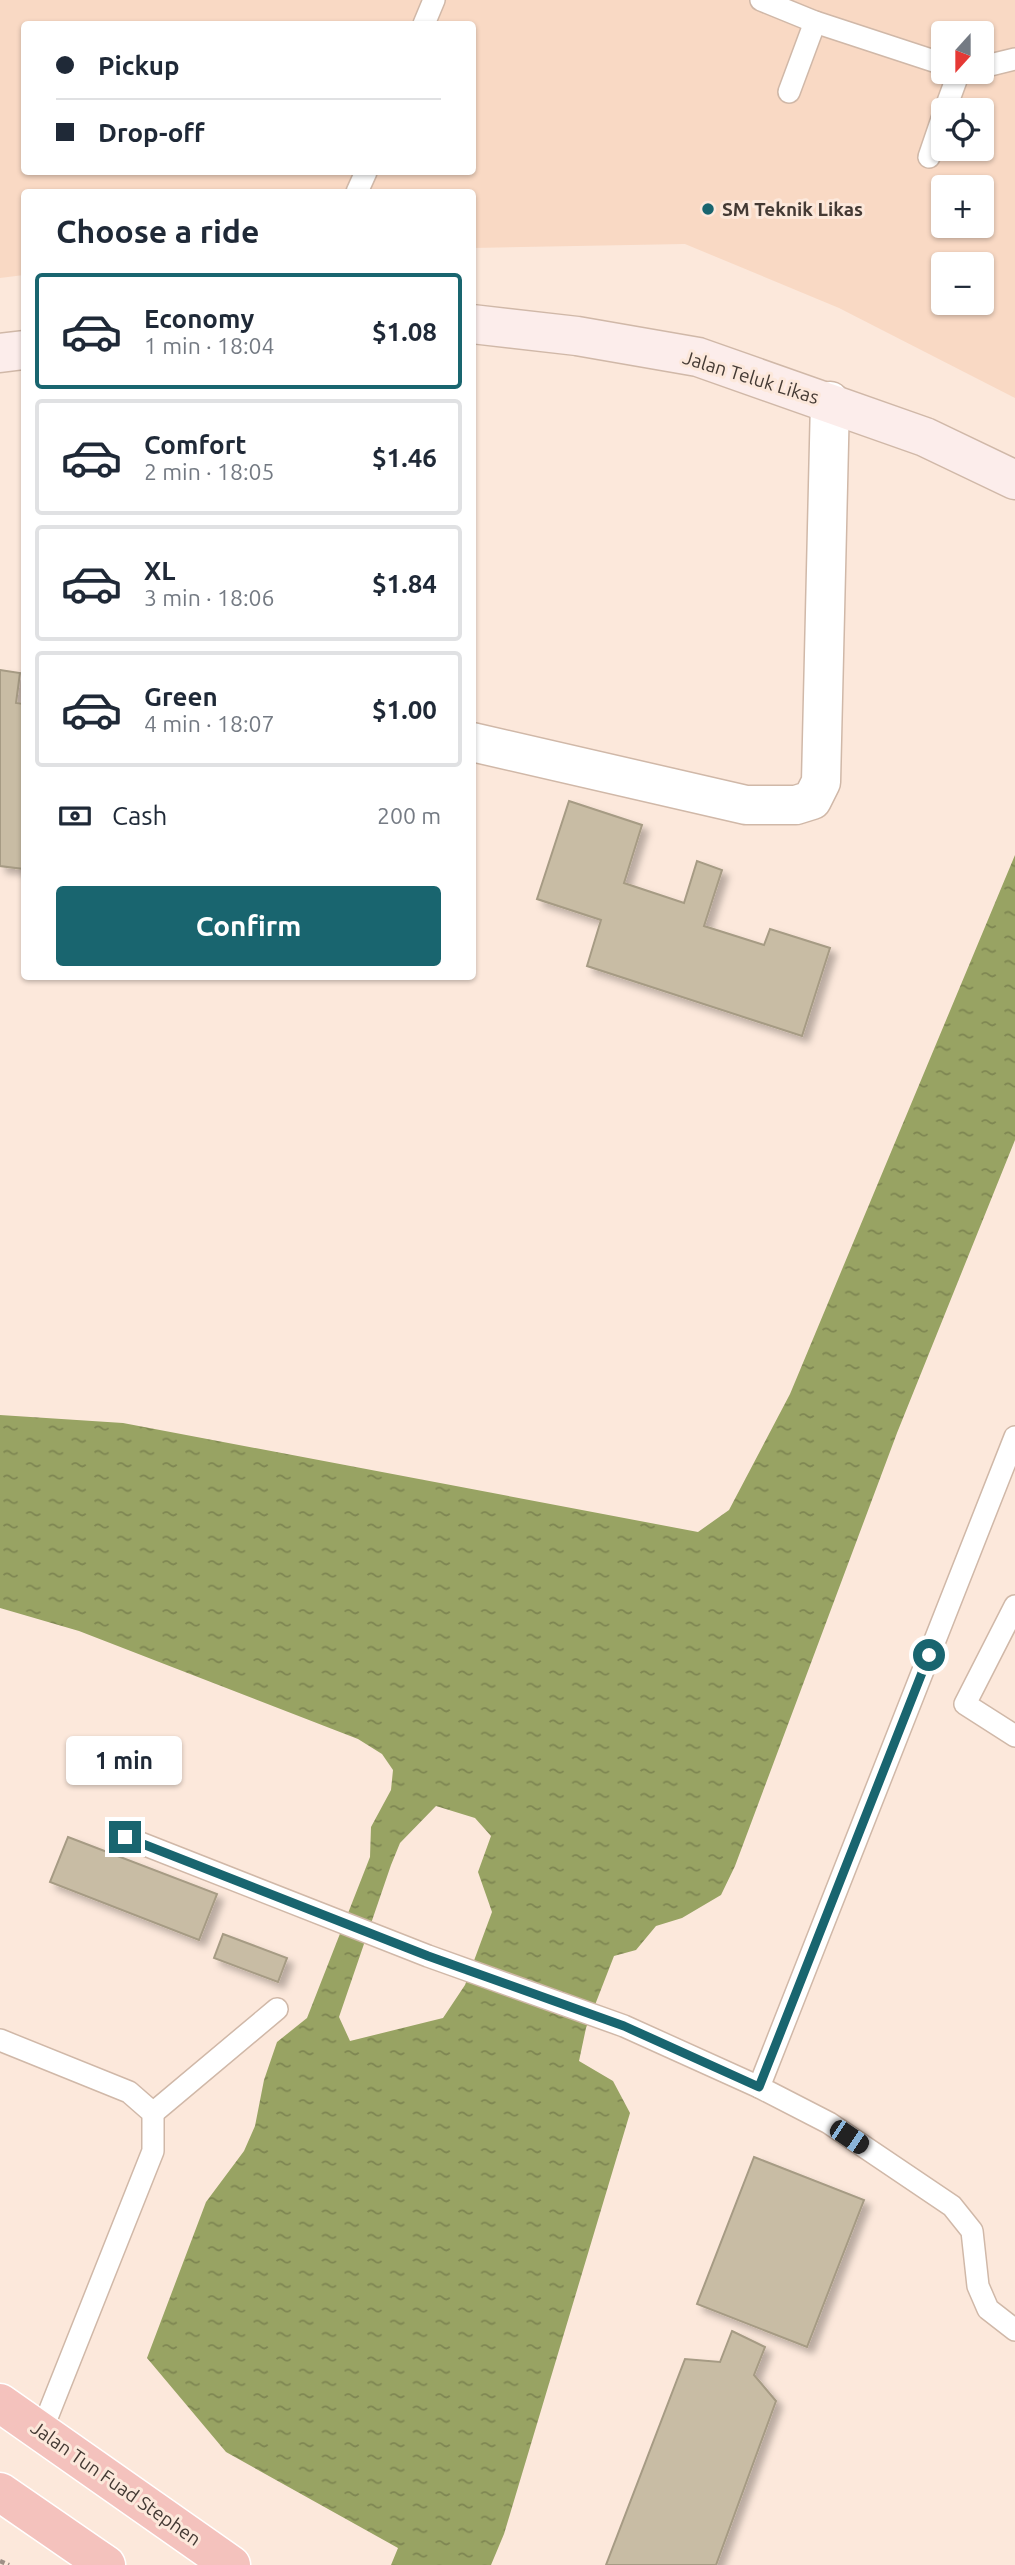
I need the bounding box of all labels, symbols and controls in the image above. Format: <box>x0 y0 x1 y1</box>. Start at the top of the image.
north arrow <box>931 21 994 84</box>
map controls <box>931 21 994 315</box>
text: Pickup <box>98 51 180 80</box>
button: locate <box>931 98 994 161</box>
text: Drop-off <box>98 118 205 147</box>
button: + <box>931 175 994 238</box>
place label: SM Teknik Likas <box>722 198 863 220</box>
marker: SM Teknik Likas <box>700 201 716 217</box>
text: Choose a ride <box>56 213 259 249</box>
button: − <box>931 252 994 315</box>
icon: car <box>60 300 123 363</box>
text: Economy <box>144 304 254 333</box>
text: $1.08 <box>372 317 437 346</box>
text: 1 min · 18:04 <box>144 333 275 358</box>
street label: Jalan Teluk Likas <box>680 346 822 408</box>
icon: car <box>60 426 123 489</box>
text: Comfort <box>144 430 247 459</box>
text: $1.46 <box>372 443 437 472</box>
text: 2 min · 18:05 <box>144 459 275 484</box>
icon: car <box>60 552 123 615</box>
text: XL <box>144 556 175 585</box>
text: $1.84 <box>372 569 437 598</box>
text: 3 min · 18:06 <box>144 585 275 610</box>
icon: car <box>60 678 123 741</box>
text: Green <box>144 682 218 711</box>
text: $1.00 <box>372 695 437 724</box>
text: 4 min · 18:07 <box>144 711 275 736</box>
icon: cash <box>56 797 94 835</box>
text: Cash <box>112 801 167 830</box>
text: 200 m <box>377 803 441 828</box>
button: Confirm <box>56 886 441 966</box>
route start <box>913 1639 945 1671</box>
callout: 1 min <box>67 1736 183 1784</box>
text: 1 min <box>95 1748 153 1773</box>
route end <box>109 1821 141 1853</box>
car <box>826 2117 873 2157</box>
street label: Jalan Tun Fuad Stephen <box>27 2416 205 2550</box>

